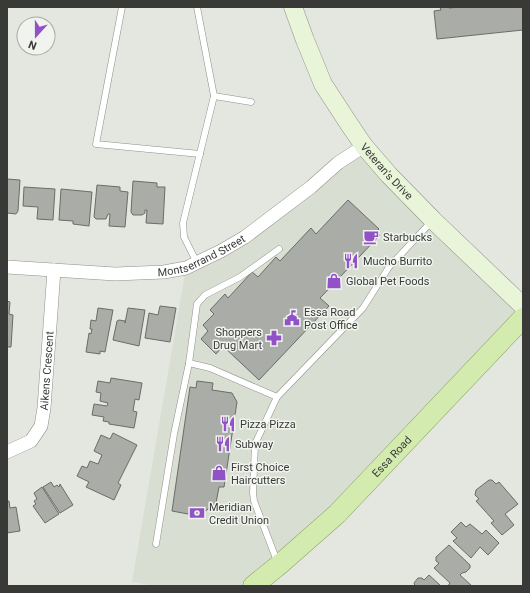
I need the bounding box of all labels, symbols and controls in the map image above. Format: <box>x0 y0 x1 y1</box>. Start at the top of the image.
north arrow <box>16 16 56 56</box>
text: N <box>26 37 39 52</box>
street label: Veteran's Drive <box>357 141 416 203</box>
cafe icon: Starbucks <box>362 228 380 246</box>
place label: Starbucks <box>383 231 432 244</box>
street label: Montserrand Street <box>157 232 248 279</box>
restaurant icon: Mucho Burrito <box>342 252 360 270</box>
place label: Mucho Burrito <box>363 255 432 268</box>
shop icon: Global Pet Foods <box>325 272 343 290</box>
place label: Global Pet Foods <box>346 275 430 288</box>
place label: Essa Road Post Office <box>304 306 358 332</box>
public building icon: Essa Road Post Office <box>283 309 301 327</box>
place label: Shoppers Drug Mart <box>213 326 262 352</box>
pharmacy icon: Shoppers Drug Mart <box>265 329 283 347</box>
street label: Aikens Crescent <box>38 330 57 411</box>
restaurant icon: Pizza Pizza <box>219 415 237 433</box>
place label: Pizza Pizza <box>240 418 296 431</box>
street label: Essa Road <box>369 434 414 480</box>
restaurant icon: Subway <box>214 435 232 453</box>
place label: Subway <box>235 438 274 451</box>
place label: First Choice Haircutters <box>231 461 289 487</box>
shop icon: First Choice Haircutters <box>210 464 228 482</box>
place label: Meridian Credit Union <box>209 501 269 527</box>
bank icon: Meridian Credit Union <box>188 504 206 522</box>

